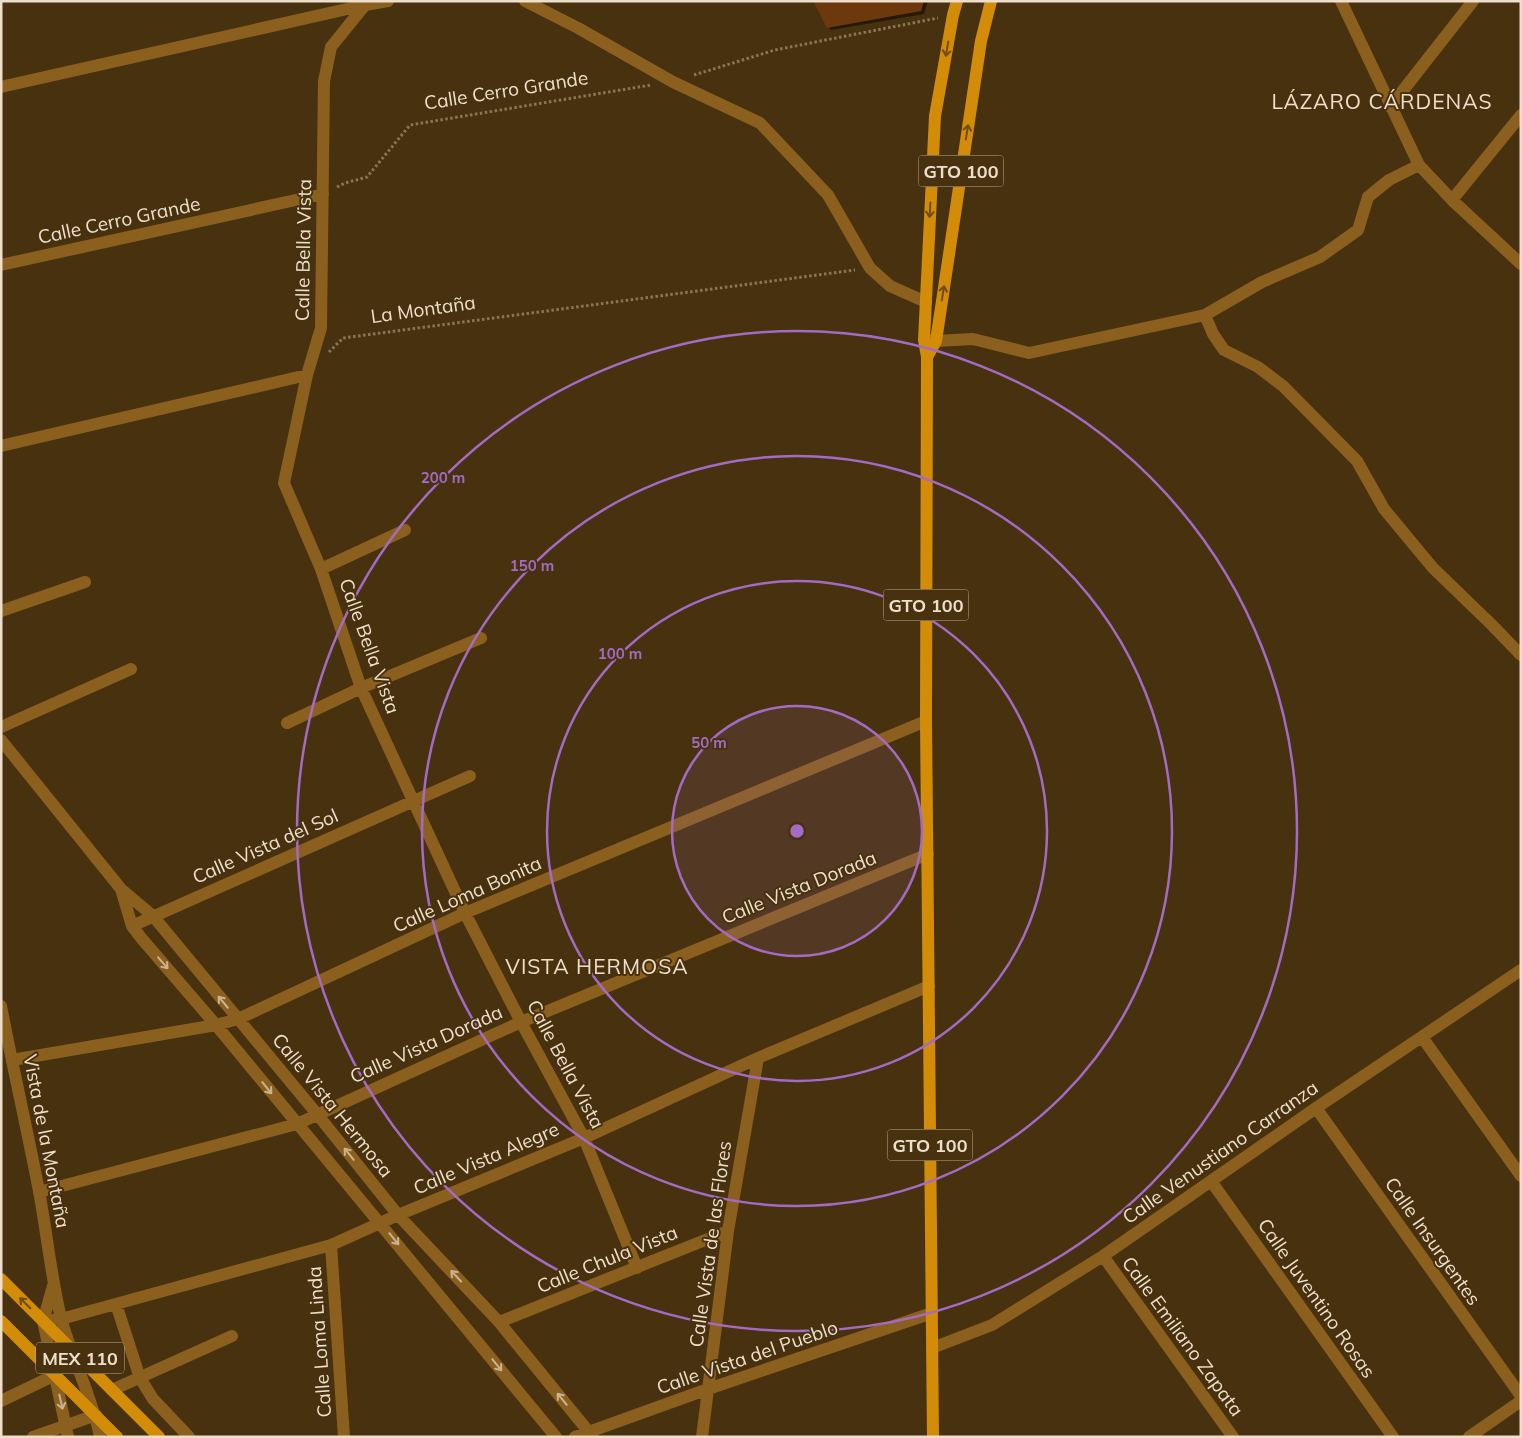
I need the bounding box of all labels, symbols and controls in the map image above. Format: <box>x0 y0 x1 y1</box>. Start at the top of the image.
one-way arrow <box>942 40 952 56</box>
street label: Calle Cerro Grande <box>422 65 590 115</box>
district label: LÁZARO CÁRDENAS <box>1271 88 1493 114</box>
one-way arrow <box>962 125 972 141</box>
road number: GTO 100 <box>918 156 1004 187</box>
street label: Calle Bella Vista <box>290 179 316 321</box>
street label: Calle Cerro Grande <box>36 191 202 249</box>
one-way arrow <box>926 202 935 218</box>
one-way arrow <box>938 285 948 301</box>
street label: La Montaña <box>369 290 477 328</box>
text: 200 m <box>421 468 465 487</box>
text: 150 m <box>510 556 554 575</box>
street label: Calle Bella Vista <box>334 575 406 717</box>
road number: GTO 100 <box>884 590 968 620</box>
text: 100 m <box>598 644 642 663</box>
text: 50 m <box>691 733 727 752</box>
street label: Calle Vista del Sol <box>188 803 342 889</box>
centre of rings <box>788 822 806 840</box>
street label: Calle Vista Dorada <box>718 845 880 929</box>
street label: Calle Loma Bonita <box>389 850 545 938</box>
district label: VISTA HERMOSA <box>505 953 689 979</box>
one-way arrow <box>157 957 169 970</box>
one-way arrow <box>218 995 229 1008</box>
street label: Calle Bella Vista <box>522 996 610 1132</box>
street label: Calle Vista Dorada <box>346 1000 506 1088</box>
street label: Calle Vista Hermosa <box>267 1028 399 1182</box>
street label: Vista de la Montaña <box>18 1052 76 1230</box>
street label: Calle Venustiano Carranza <box>1118 1075 1322 1229</box>
one-way arrow <box>262 1081 273 1094</box>
street label: Calle Vista Alegre <box>410 1116 562 1200</box>
road number: GTO 100 <box>888 1130 972 1160</box>
street label: Calle Vista de las Flores <box>684 1139 736 1349</box>
one-way arrow <box>344 1148 355 1161</box>
street label: Calle Insurgentes <box>1380 1172 1486 1310</box>
street label: Calle Juventino Rosas <box>1253 1214 1381 1382</box>
street label: Calle Chula Vista <box>533 1220 681 1298</box>
one-way arrow <box>388 1233 399 1246</box>
street label: Calle Emiliano Zapata <box>1117 1251 1249 1421</box>
street label: Calle Loma Linda <box>302 1266 336 1418</box>
one-way arrow <box>450 1270 462 1283</box>
one-way arrow <box>19 1297 32 1309</box>
street label: Calle Vista del Pueblo <box>653 1315 841 1399</box>
road number: MEX 110 <box>36 1342 124 1374</box>
one-way arrow <box>492 1358 503 1371</box>
one-way arrow <box>557 1393 568 1406</box>
one-way arrow <box>57 1394 66 1410</box>

